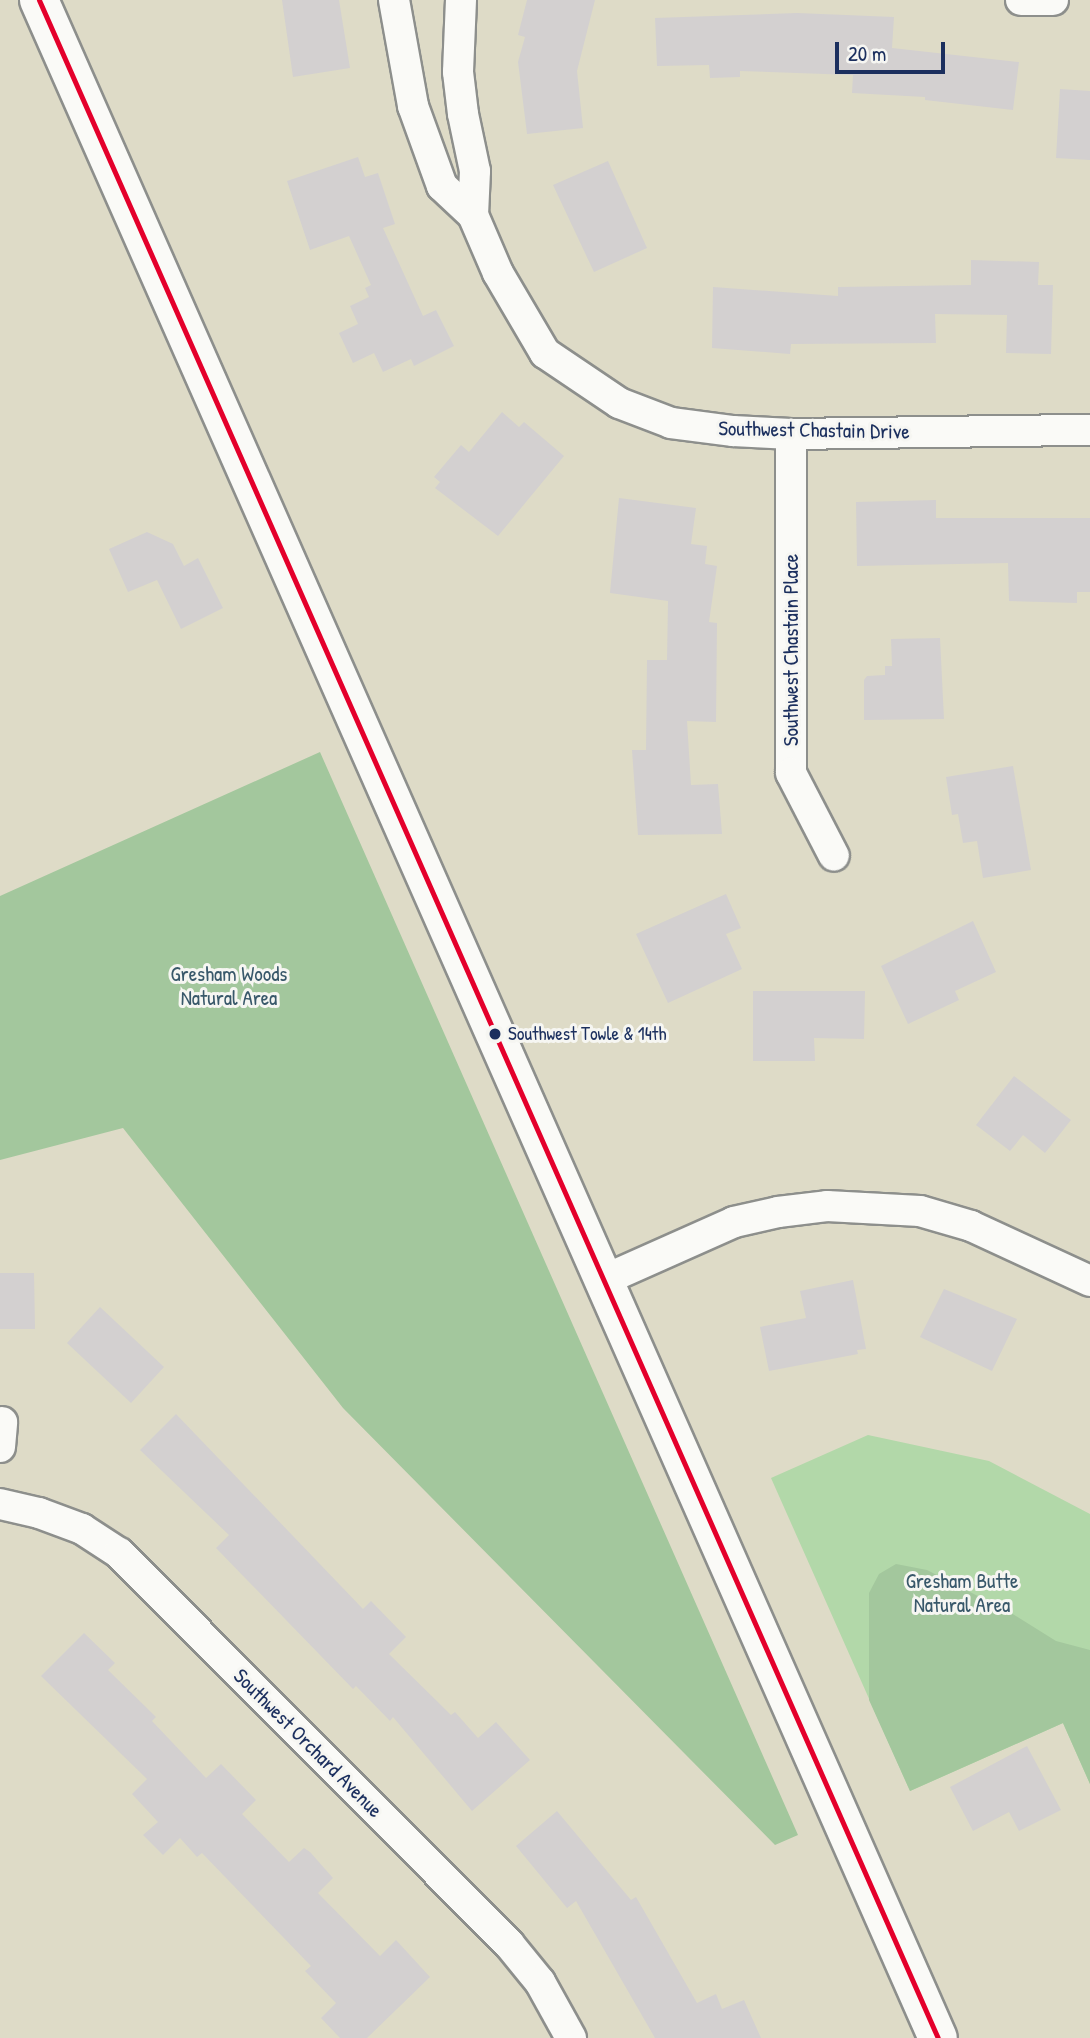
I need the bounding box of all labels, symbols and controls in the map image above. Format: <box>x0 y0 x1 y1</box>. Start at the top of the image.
scale bar <box>838 28 948 72</box>
text: 20 m <box>848 39 886 68</box>
street label: Southwest Chastain Drive <box>718 416 910 444</box>
street label: Southwest Chastain Place <box>778 554 804 746</box>
park label: Gresham Woods Natural Area <box>171 961 287 1011</box>
place label: Southwest Towle & 14th <box>508 1023 666 1045</box>
marker: Southwest Towle & 14th <box>488 1027 502 1041</box>
park label: Gresham Butte Natural Area <box>906 1568 1018 1618</box>
street label: Southwest Orchard Avenue <box>228 1663 388 1823</box>

